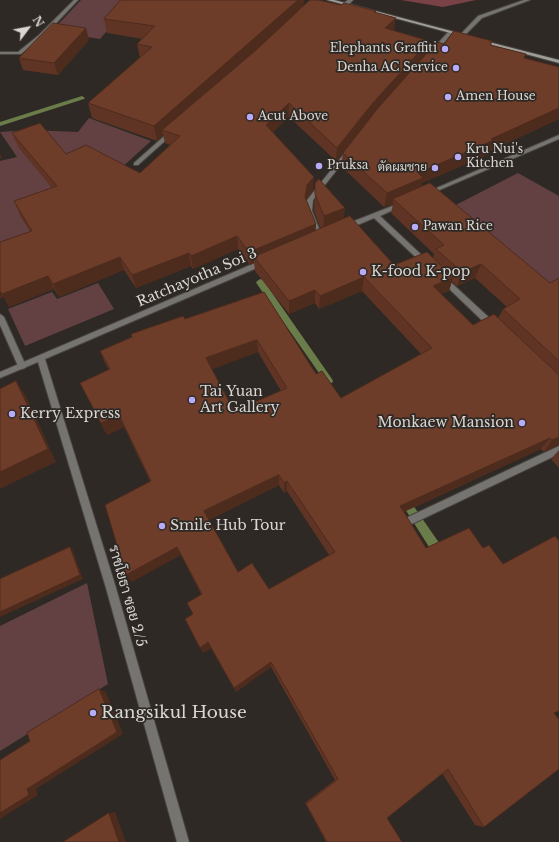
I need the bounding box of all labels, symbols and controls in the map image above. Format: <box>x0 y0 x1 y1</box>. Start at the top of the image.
north arrow <box>8 8 48 48</box>
text: N <box>29 14 47 30</box>
place label: Elephants Graffiti <box>330 42 437 56</box>
marker: Elephants Graffiti <box>440 44 450 54</box>
place label: Denha AC Service <box>337 61 448 75</box>
marker: Denha AC Service <box>451 63 461 73</box>
place label: Amen House <box>456 90 536 104</box>
marker: Amen House <box>443 92 453 102</box>
place label: Acut Above <box>258 110 328 124</box>
marker: Acut Above <box>245 112 255 122</box>
place label: Kru Nui's Kitchen <box>466 143 523 171</box>
marker: Kru Nui's Kitchen <box>453 152 463 162</box>
place label: Pruksa <box>327 159 368 173</box>
marker: Pruksa <box>314 161 324 171</box>
place label: ตัดผมชาย <box>378 161 427 175</box>
marker: ตัดผมชาย <box>430 163 440 173</box>
place label: Pawan Rice <box>423 220 493 234</box>
marker: Pawan Rice <box>410 222 420 232</box>
street label: Ratchayotha Soi 3 <box>134 245 260 311</box>
place label: K-food K-pop <box>371 264 470 280</box>
marker: K-food K-pop <box>358 267 368 277</box>
place label: Tai Yuan Art Gallery <box>200 384 279 416</box>
marker: Tai Yuan Art Gallery <box>187 395 197 405</box>
place label: Kerry Express <box>20 406 120 422</box>
marker: Kerry Express <box>7 409 17 419</box>
place label: Monkaew Mansion <box>378 415 514 431</box>
marker: Monkaew Mansion <box>517 418 527 428</box>
place label: Smile Hub Tour <box>170 518 286 534</box>
marker: Smile Hub Tour <box>157 521 167 531</box>
street label: ราชโยธา ซอย 2/5 <box>104 543 150 649</box>
place label: Rangsikul House <box>101 703 247 723</box>
marker: Rangsikul House <box>88 708 98 718</box>

